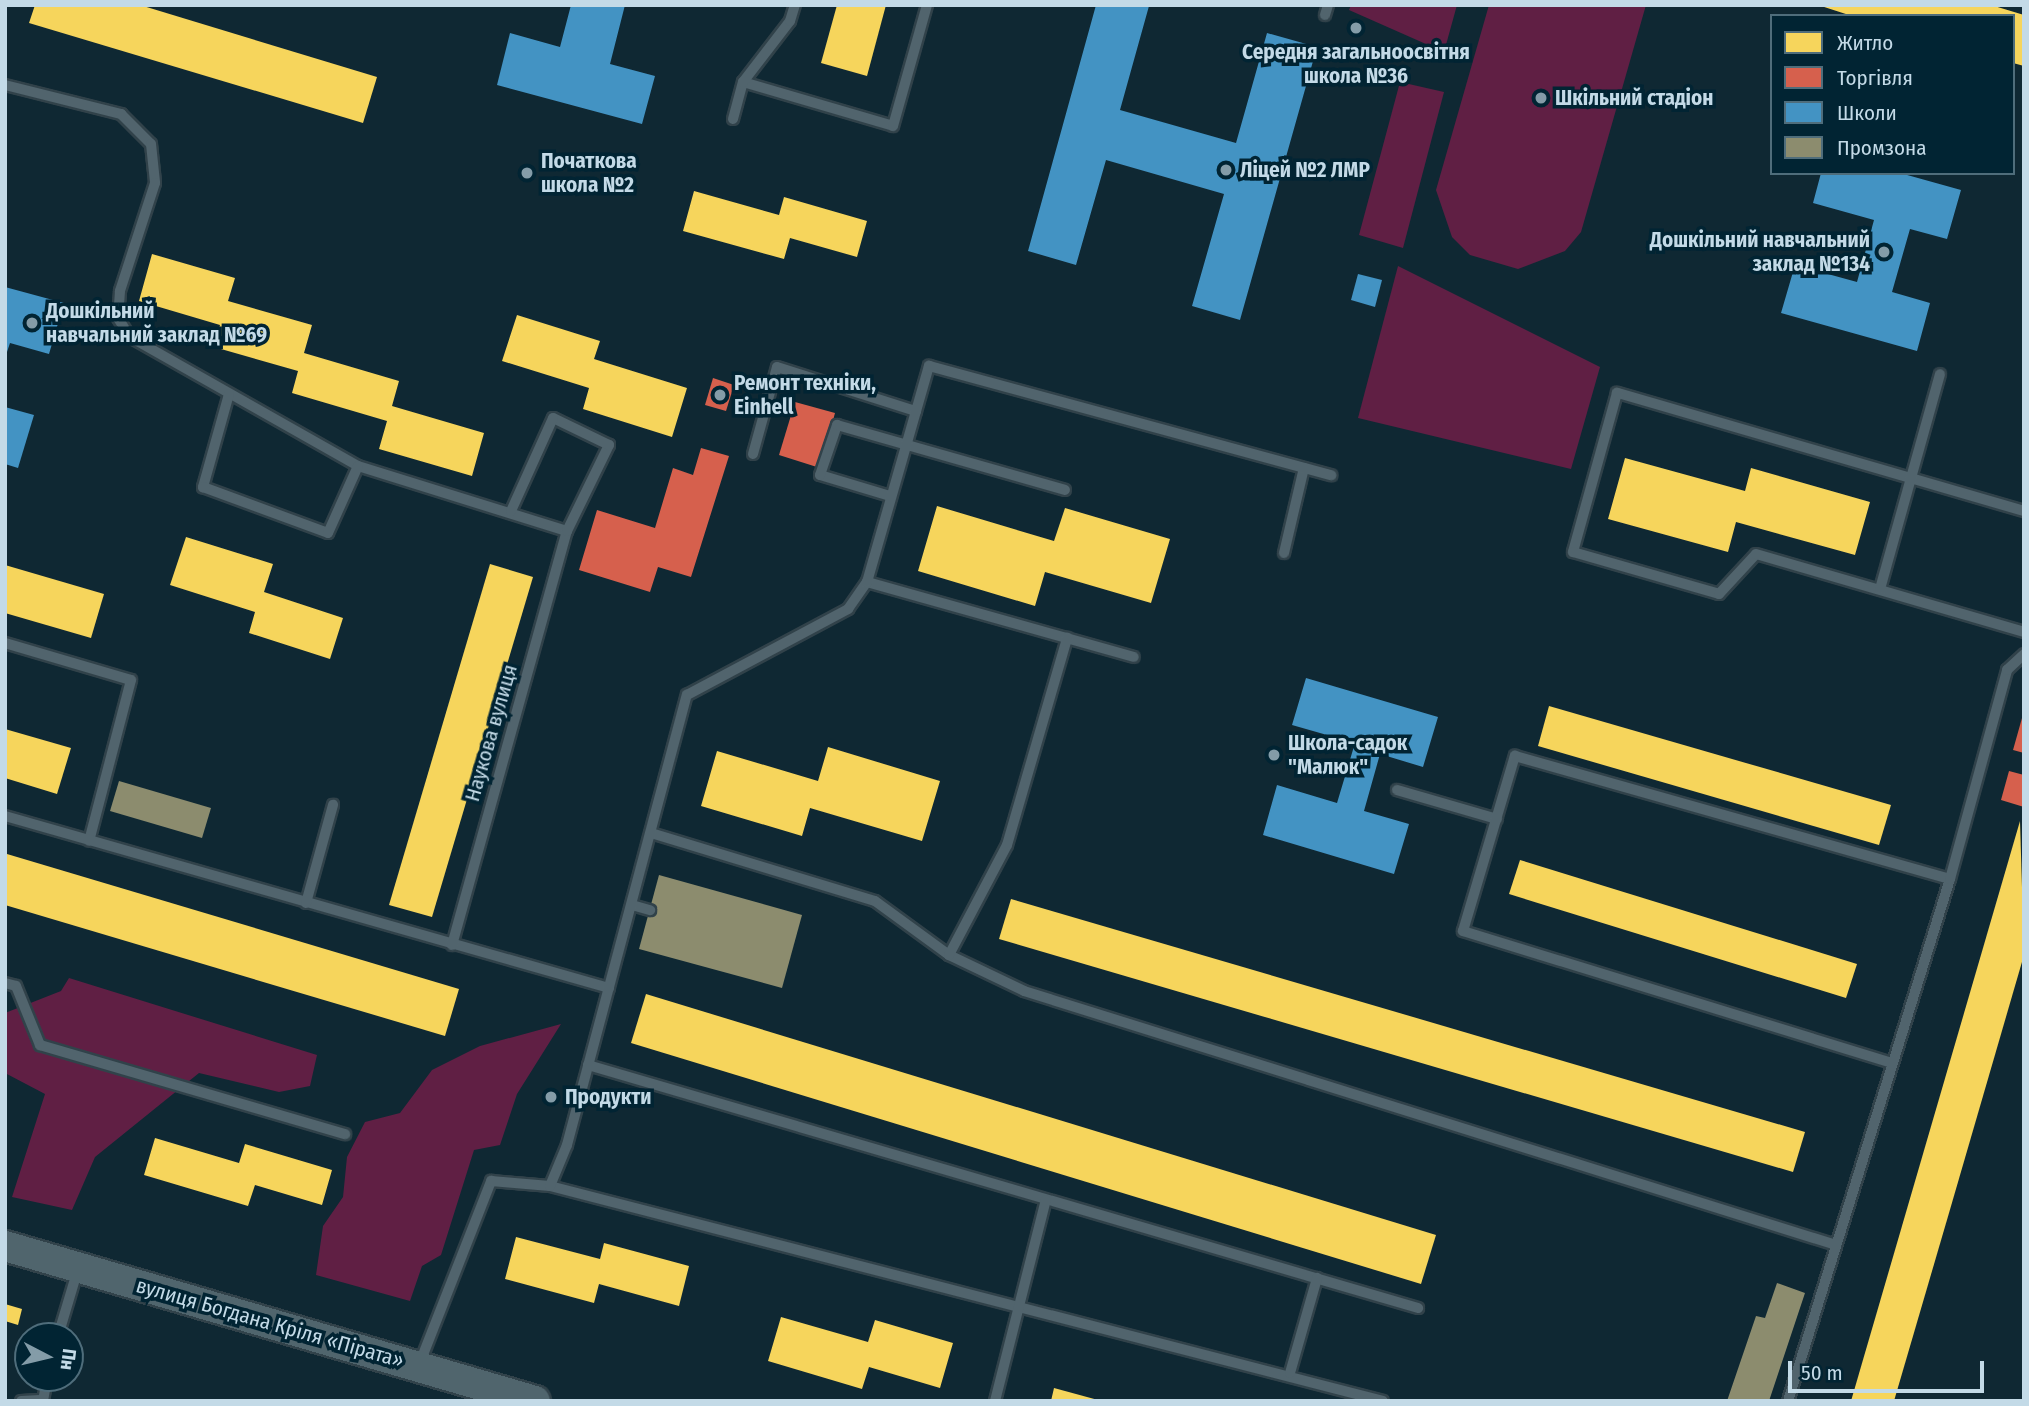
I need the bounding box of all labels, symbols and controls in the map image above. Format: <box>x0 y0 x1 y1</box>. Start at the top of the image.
legend <box>1770 14 2015 175</box>
marker: Середня загальноосвітня школа №36 <box>1348 20 1364 36</box>
text: Житло <box>1837 30 1893 56</box>
place label: Середня загальноосвітня школа №36 <box>1242 39 1470 89</box>
text: Торгівля <box>1837 65 1913 91</box>
place label: Шкільний стадіон <box>1555 85 1713 111</box>
marker: Шкільний стадіон <box>1533 90 1549 106</box>
text: Школи <box>1837 100 1897 126</box>
text: Промзона <box>1837 135 1926 161</box>
place label: Початкова школа №2 <box>541 148 637 198</box>
place label: Ліцей №2 ЛМР <box>1240 157 1370 183</box>
marker: Ліцей №2 ЛМР <box>1218 162 1234 178</box>
marker: Початкова школа №2 <box>519 165 535 181</box>
place label: Дошкільний навчальний заклад №134 <box>1650 227 1870 277</box>
marker: Дошкільний навчальний заклад №134 <box>1876 244 1892 260</box>
place label: Дошкільний навчальний заклад №69 <box>46 298 267 348</box>
marker: Дошкільний навчальний заклад №69 <box>24 315 40 331</box>
place label: Ремонт техніки, Einhell <box>734 370 876 420</box>
marker: Ремонт техніки, Einhell <box>712 387 728 403</box>
street label: Наукова вулиця <box>459 662 523 804</box>
place label: Школа-садок "Малюк" <box>1288 730 1407 780</box>
marker: Школа-садок "Малюк" <box>1266 747 1282 763</box>
place label: Продукти <box>565 1084 651 1110</box>
marker: Продукти <box>543 1089 559 1105</box>
street label: вулиця Богдана Кріля «Пірата» <box>133 1273 407 1373</box>
north arrow <box>14 1322 84 1392</box>
scale bar <box>1791 1346 1987 1390</box>
text: Пн <box>56 1347 81 1371</box>
text: 50 m <box>1801 1360 1843 1386</box>

